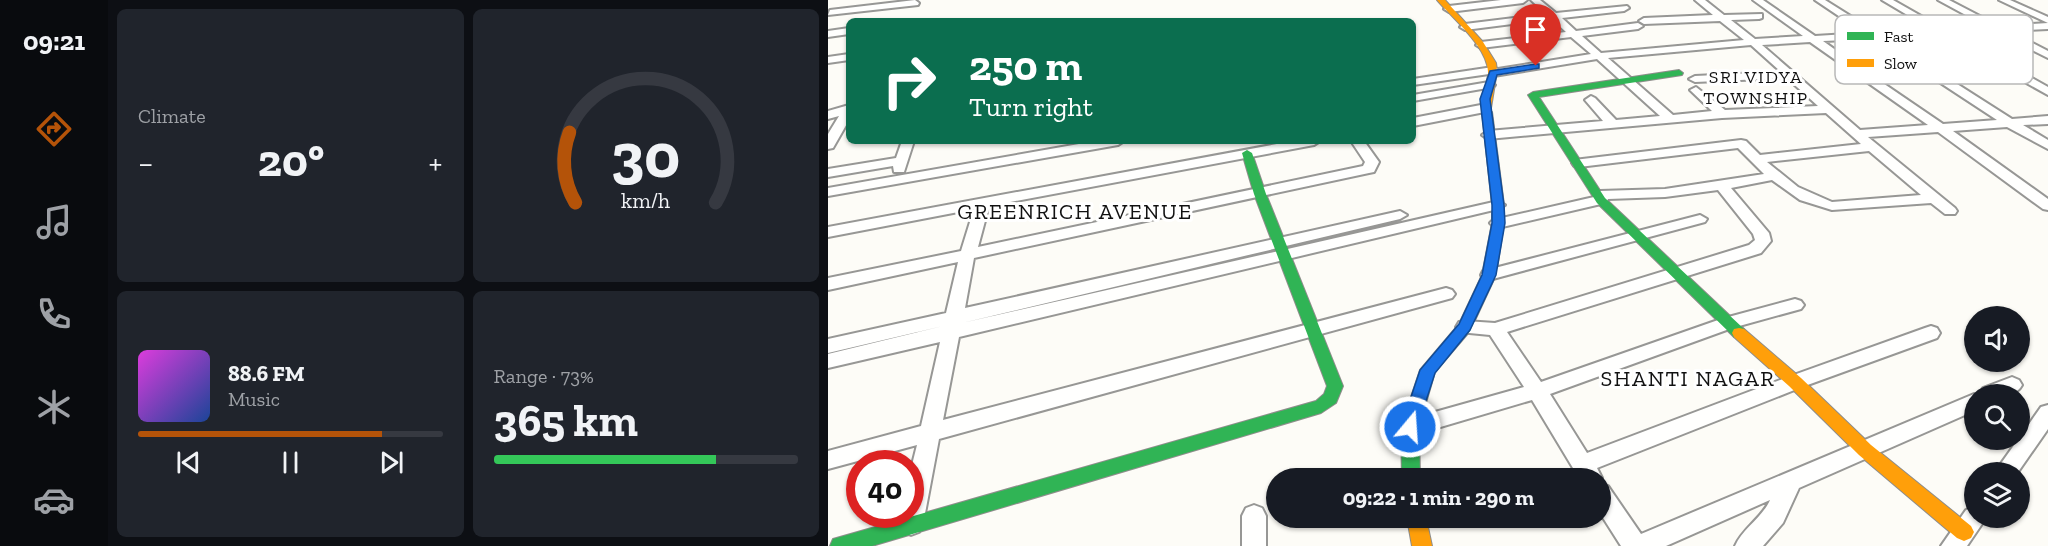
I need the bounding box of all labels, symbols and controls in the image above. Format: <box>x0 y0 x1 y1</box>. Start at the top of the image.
pin <box>1510 4 1561 66</box>
icon: arrive <box>1519 13 1552 46</box>
legend <box>1835 15 2033 84</box>
text: 09:21 <box>23 25 85 57</box>
text: Fast <box>1884 27 1913 46</box>
text: 250 m <box>969 40 1082 91</box>
icon: right <box>870 42 948 120</box>
text: Slow <box>1884 54 1918 73</box>
district label: SRI VIDYA TOWNSHIP <box>1703 66 1809 109</box>
text: Turn right <box>969 91 1093 123</box>
text: Climate <box>138 104 206 128</box>
icon: directions <box>33 108 75 150</box>
text: 30 <box>611 118 680 193</box>
text: 20° <box>258 134 324 188</box>
text: − <box>138 143 153 182</box>
text: + <box>429 143 443 182</box>
text: km/h <box>621 188 670 213</box>
district label: GREENRICH AVENUE <box>957 198 1193 225</box>
icon: music <box>33 201 75 243</box>
icon: phone <box>33 293 75 335</box>
map controls <box>1964 306 2030 528</box>
button: sound <box>1964 306 2030 372</box>
text: 88.6 FM <box>228 360 305 387</box>
text: Range · 73% <box>494 364 594 388</box>
district label: SHANTI NAGAR <box>1601 365 1775 392</box>
button: search <box>1964 384 2030 450</box>
icon: climate <box>33 386 75 428</box>
text: Music <box>228 387 280 411</box>
text: 365 km <box>494 394 638 448</box>
position arrow <box>1378 395 1442 459</box>
icon: previous <box>172 446 205 479</box>
icon: pause <box>274 446 307 479</box>
icon: next <box>375 446 408 479</box>
speed limit sign: 40 <box>846 450 924 528</box>
button: layers <box>1964 462 2030 528</box>
icon: car <box>33 479 75 521</box>
text: 09:22 · 1 min · 290 m <box>1343 484 1534 511</box>

